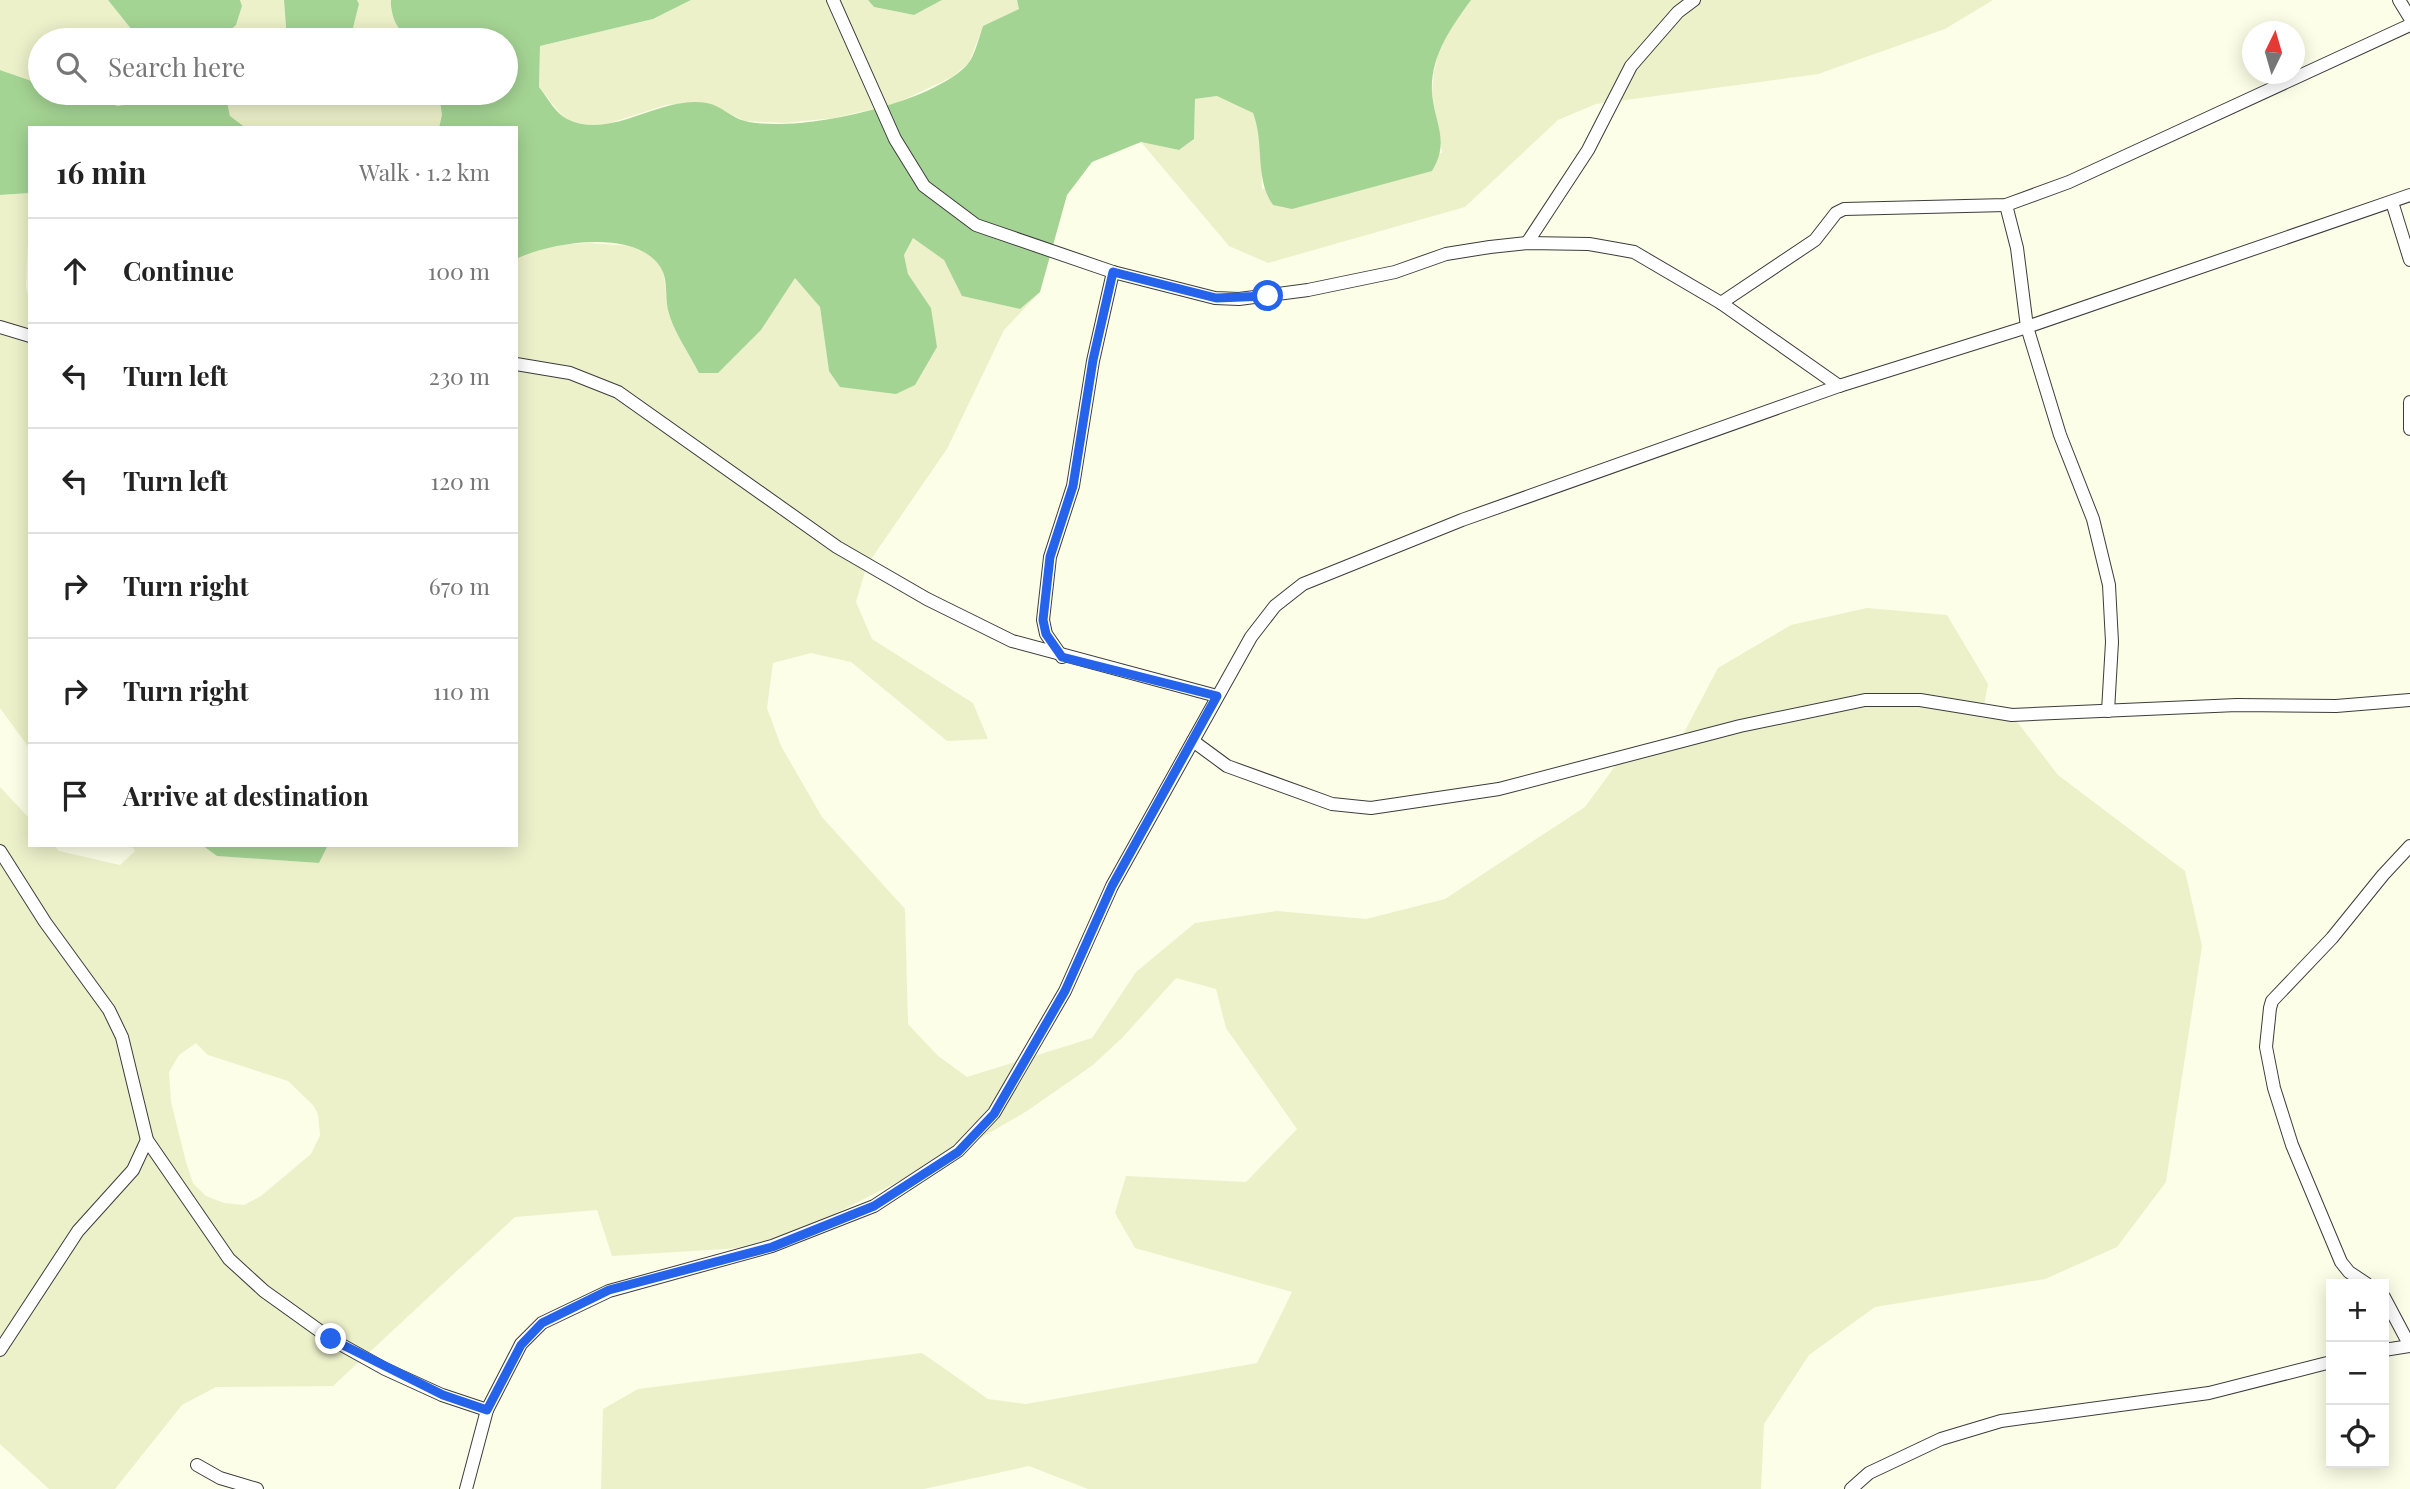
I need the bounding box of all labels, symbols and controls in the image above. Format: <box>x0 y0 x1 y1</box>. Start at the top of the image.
north arrow <box>2242 21 2305 84</box>
search box <box>28 28 518 105</box>
icon: search <box>52 48 90 86</box>
text: Search here <box>108 49 245 84</box>
text: 16 min <box>56 152 146 192</box>
text: Walk · 1.2 km <box>359 156 490 187</box>
icon: ahead <box>56 252 94 290</box>
text: Continue <box>123 253 234 288</box>
text: 100 m <box>428 255 490 286</box>
route start <box>1252 280 1283 311</box>
icon: left <box>56 357 94 395</box>
text: Turn left <box>123 358 228 393</box>
text: 230 m <box>429 360 490 391</box>
icon: left <box>56 462 94 500</box>
text: Turn left <box>123 463 228 498</box>
text: 120 m <box>431 465 490 496</box>
icon: right <box>56 567 94 605</box>
text: Turn right <box>123 568 249 603</box>
text: 670 m <box>429 570 490 601</box>
icon: right <box>56 672 94 710</box>
text: Turn right <box>123 673 249 708</box>
text: 110 m <box>433 675 490 706</box>
icon: arrive <box>56 777 94 815</box>
text: Arrive at destination <box>123 778 369 813</box>
map controls <box>2326 1279 2389 1468</box>
button: + <box>2326 1279 2389 1342</box>
route end <box>315 1323 346 1354</box>
button: − <box>2326 1342 2389 1405</box>
button: locate <box>2326 1405 2389 1468</box>

